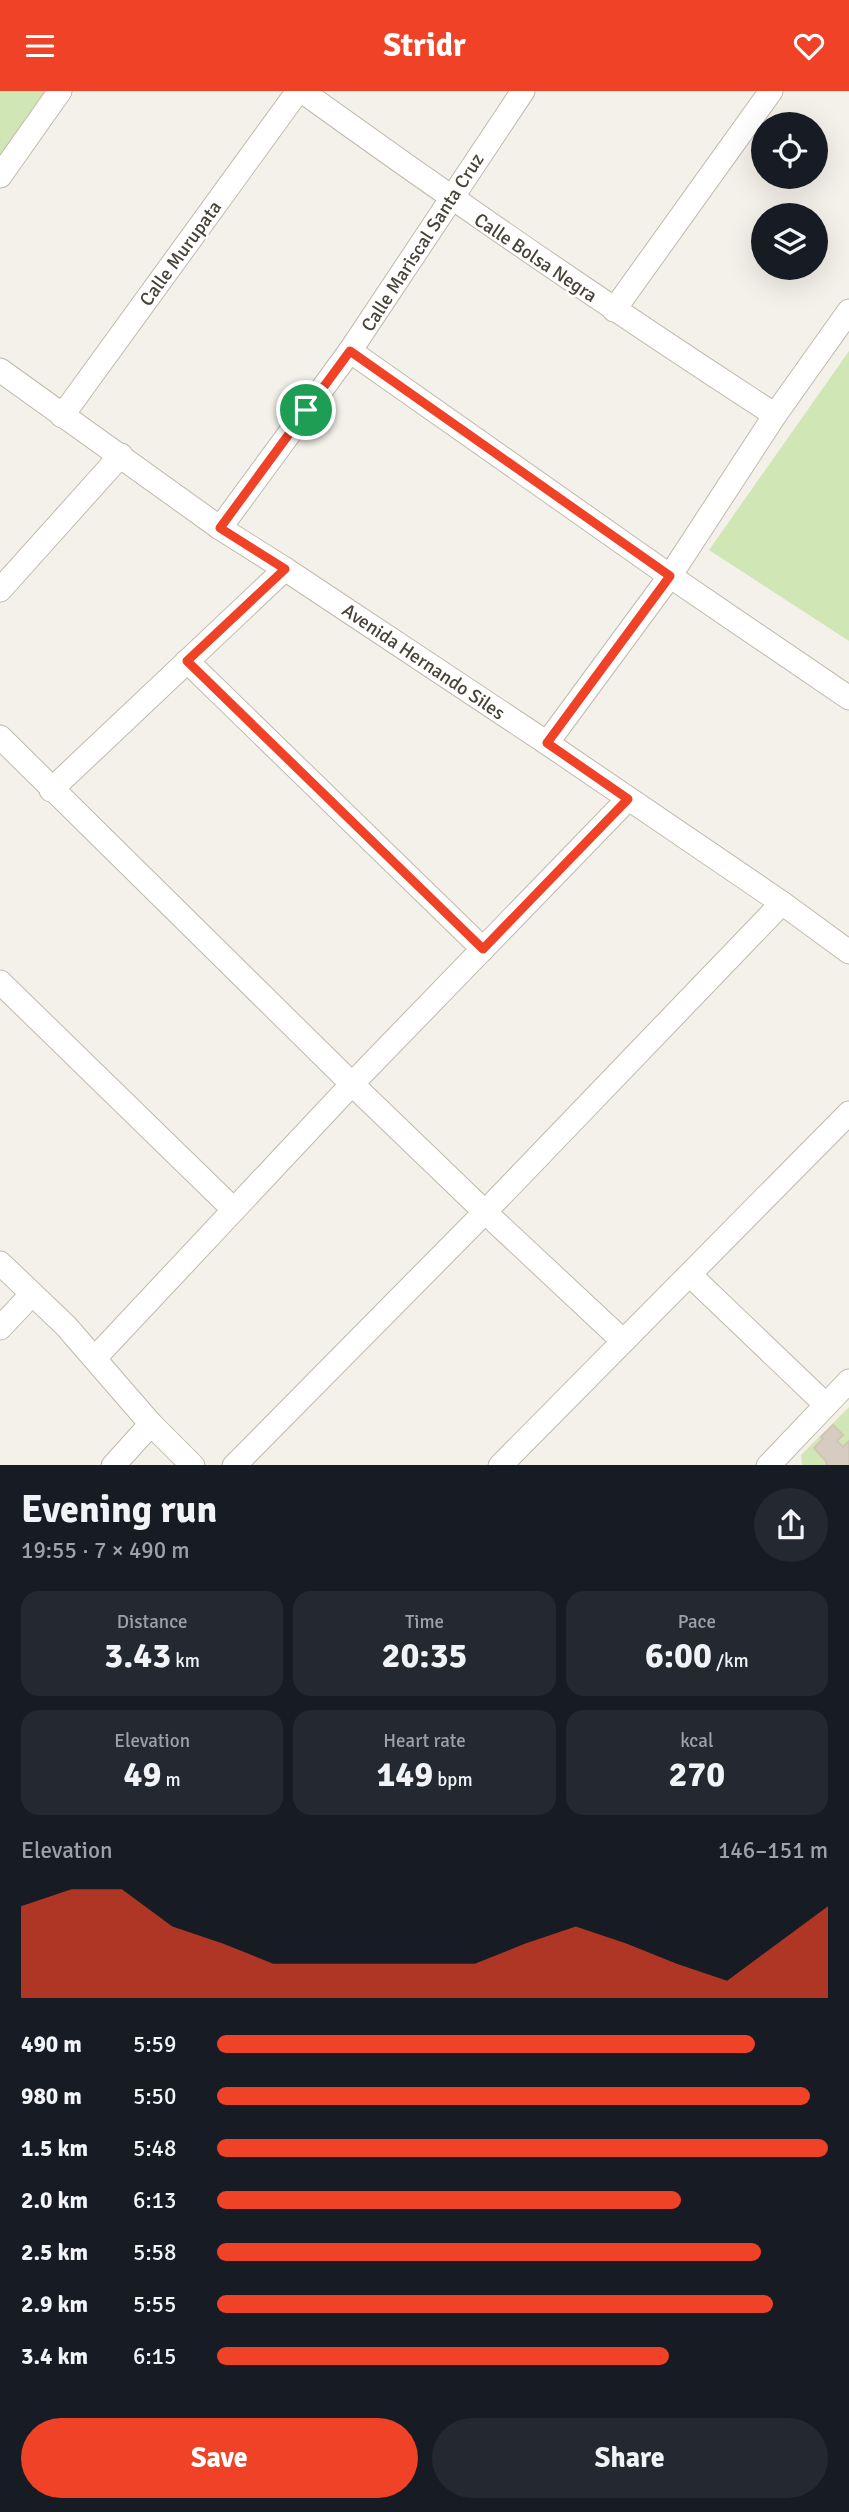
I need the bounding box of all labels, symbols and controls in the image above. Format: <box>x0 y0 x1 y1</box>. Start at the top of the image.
text: Stridr <box>383 26 466 65</box>
icon: menu <box>21 27 59 65</box>
icon: heart <box>790 27 828 65</box>
map controls <box>751 112 828 280</box>
button: locate <box>751 112 828 189</box>
street label: Calle Mariscal Santa Cruz <box>356 149 490 336</box>
street label: Calle Murupata <box>135 196 227 311</box>
button: layers <box>751 203 828 280</box>
street label: Calle Bolsa Negra <box>469 208 602 308</box>
pin <box>276 380 336 440</box>
icon: arrive <box>287 391 325 429</box>
street label: Avenida Hernando Siles <box>337 598 509 725</box>
text: Evening run <box>21 1486 217 1533</box>
button: share <box>754 1488 828 1562</box>
text: 19:55 · 7 × 490 m <box>21 1536 190 1565</box>
text: Distance <box>117 1610 188 1634</box>
text: Time <box>405 1610 444 1634</box>
text: Pace <box>678 1610 716 1634</box>
text: 3.43 <box>104 1634 171 1677</box>
text: 20:35 <box>382 1634 467 1677</box>
text: 6:00 <box>645 1634 712 1677</box>
text: km <box>171 1649 200 1673</box>
text: /km <box>712 1649 749 1673</box>
text: Elevation <box>114 1729 190 1753</box>
text: Heart rate <box>383 1729 466 1753</box>
text: kcal <box>680 1729 713 1753</box>
text: 49 <box>124 1753 161 1796</box>
text: 149 <box>376 1753 433 1796</box>
text: 270 <box>668 1753 725 1796</box>
text: m <box>161 1768 181 1792</box>
text: bpm <box>433 1768 473 1792</box>
text: Elevation <box>21 1836 113 1865</box>
text: 146–151 m <box>718 1836 828 1865</box>
text: 490 m <box>21 2030 82 2059</box>
text: 5:59 <box>133 2030 176 2059</box>
text: 980 m <box>21 2082 82 2111</box>
text: 5:50 <box>133 2082 176 2111</box>
text: 1.5 km <box>21 2134 88 2163</box>
text: 5:48 <box>133 2134 176 2163</box>
text: 2.0 km <box>21 2186 88 2215</box>
text: 6:13 <box>133 2186 176 2215</box>
text: 2.5 km <box>21 2238 88 2267</box>
text: 5:58 <box>133 2238 176 2267</box>
text: 2.9 km <box>21 2290 88 2319</box>
text: 5:55 <box>133 2290 176 2319</box>
text: 3.4 km <box>21 2342 88 2371</box>
text: 6:15 <box>133 2342 176 2371</box>
button: Save <box>21 2418 418 2498</box>
button: Share <box>432 2418 828 2498</box>

